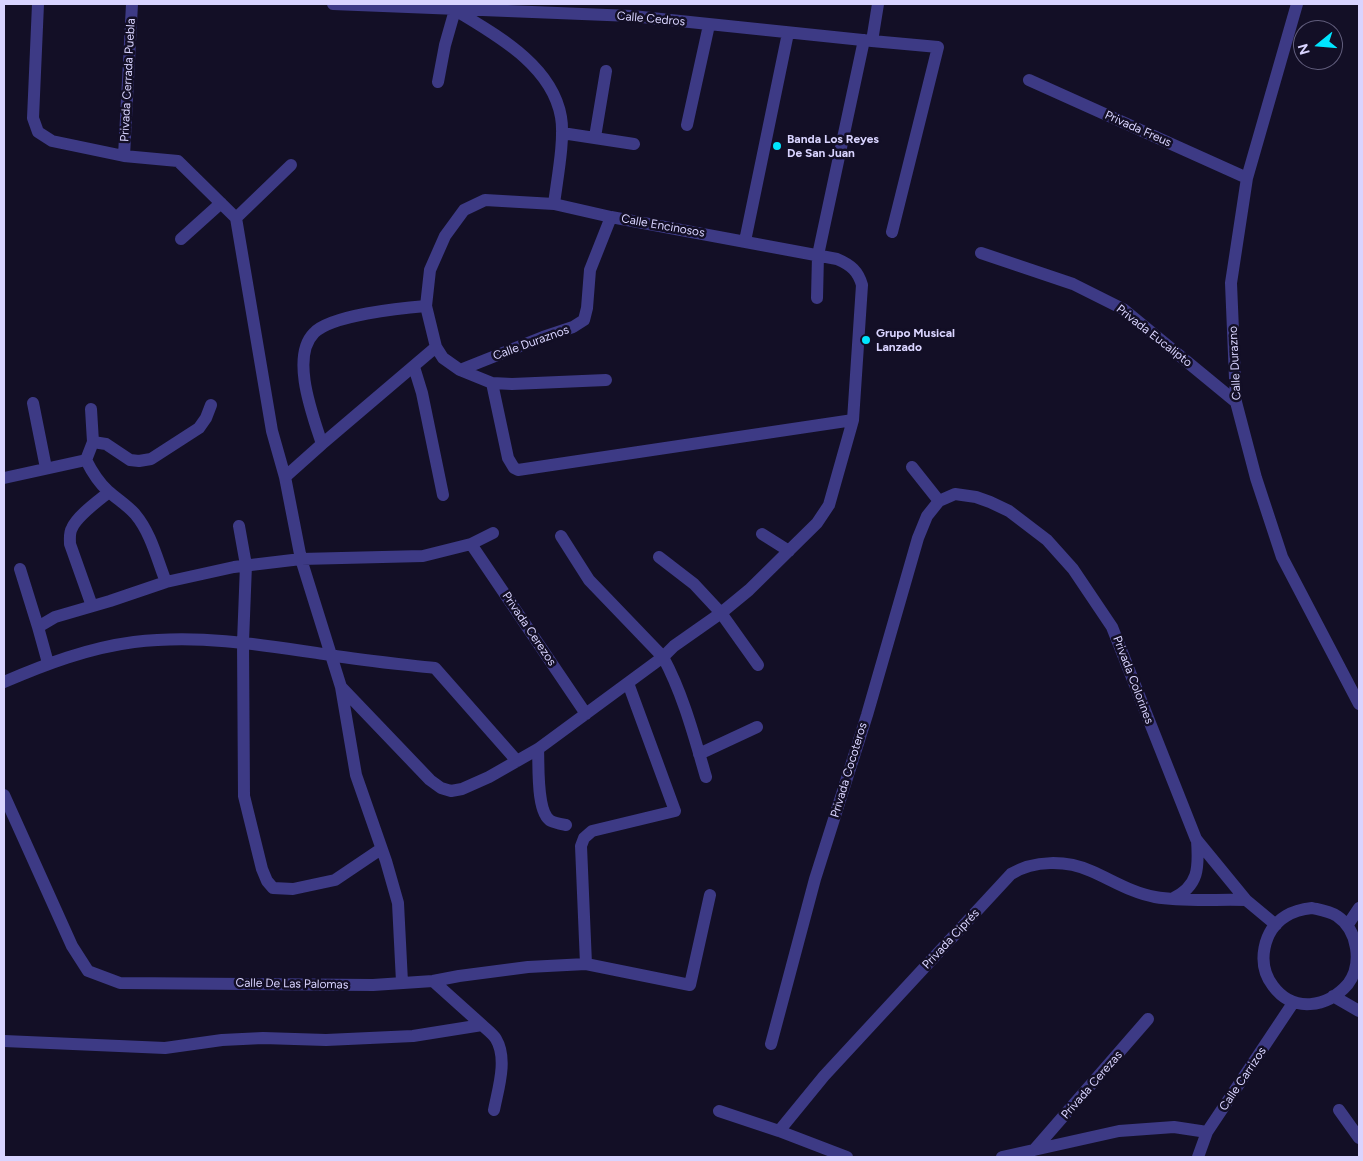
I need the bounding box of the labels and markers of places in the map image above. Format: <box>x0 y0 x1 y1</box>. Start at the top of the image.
place label: Banda Los Reyes De San Juan <box>787 132 879 160</box>
marker: Banda Los Reyes De San Juan <box>771 140 783 152</box>
place label: Grupo Musical Lanzado <box>876 326 955 354</box>
marker: Grupo Musical Lanzado <box>860 334 872 346</box>

